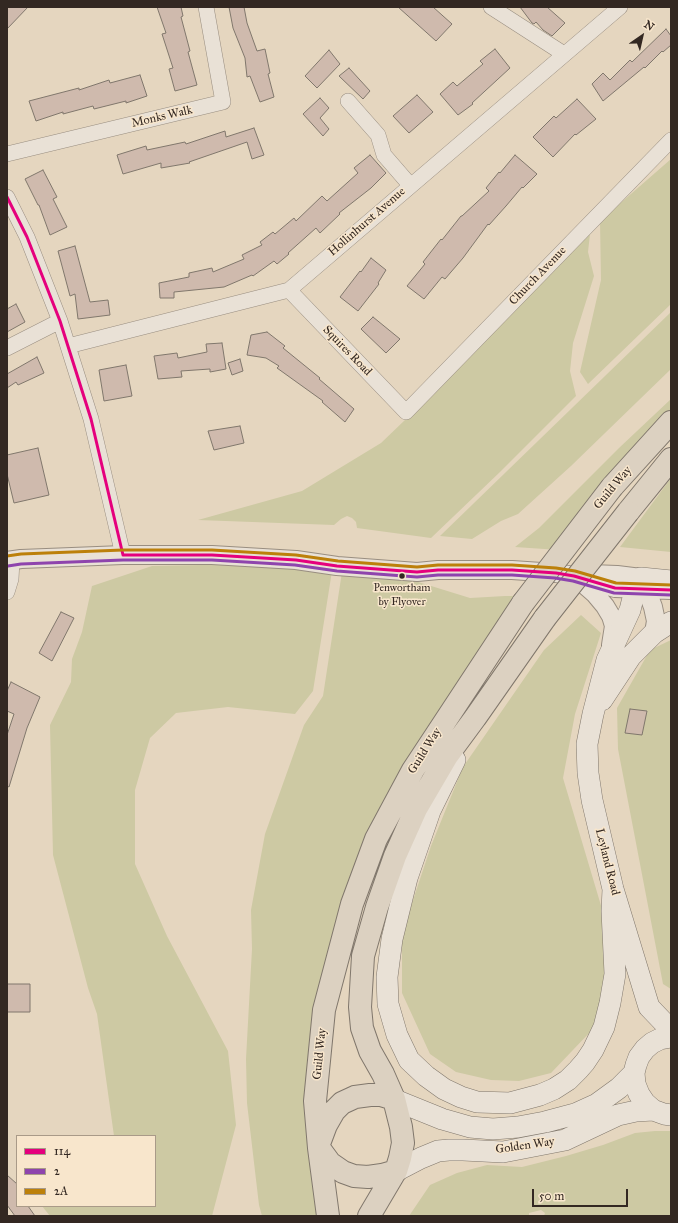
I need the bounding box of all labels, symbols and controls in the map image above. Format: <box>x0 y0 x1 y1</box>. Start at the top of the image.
north arrow <box>622 16 662 56</box>
text: N <box>641 18 656 34</box>
street label: Monks Walk <box>130 103 194 131</box>
street label: Hollinhurst Avenue <box>326 185 408 259</box>
street label: Church Avenue <box>506 244 570 308</box>
street label: Squires Road <box>319 323 375 379</box>
street label: Guild Way <box>591 464 635 512</box>
marker: Penwortham by Flyover <box>397 571 407 581</box>
place label: Penwortham by Flyover <box>373 581 431 607</box>
street label: Guild Way <box>405 725 445 777</box>
street label: Leyland Road <box>592 827 622 897</box>
street label: Guild Way <box>310 1028 330 1080</box>
legend <box>16 1135 156 1207</box>
street label: Golden Way <box>495 1135 555 1157</box>
text: 114 <box>54 1144 70 1158</box>
text: 2 <box>54 1164 60 1178</box>
scale bar <box>534 1181 630 1207</box>
text: 2A <box>54 1184 68 1198</box>
text: 50 m <box>539 1189 564 1203</box>

